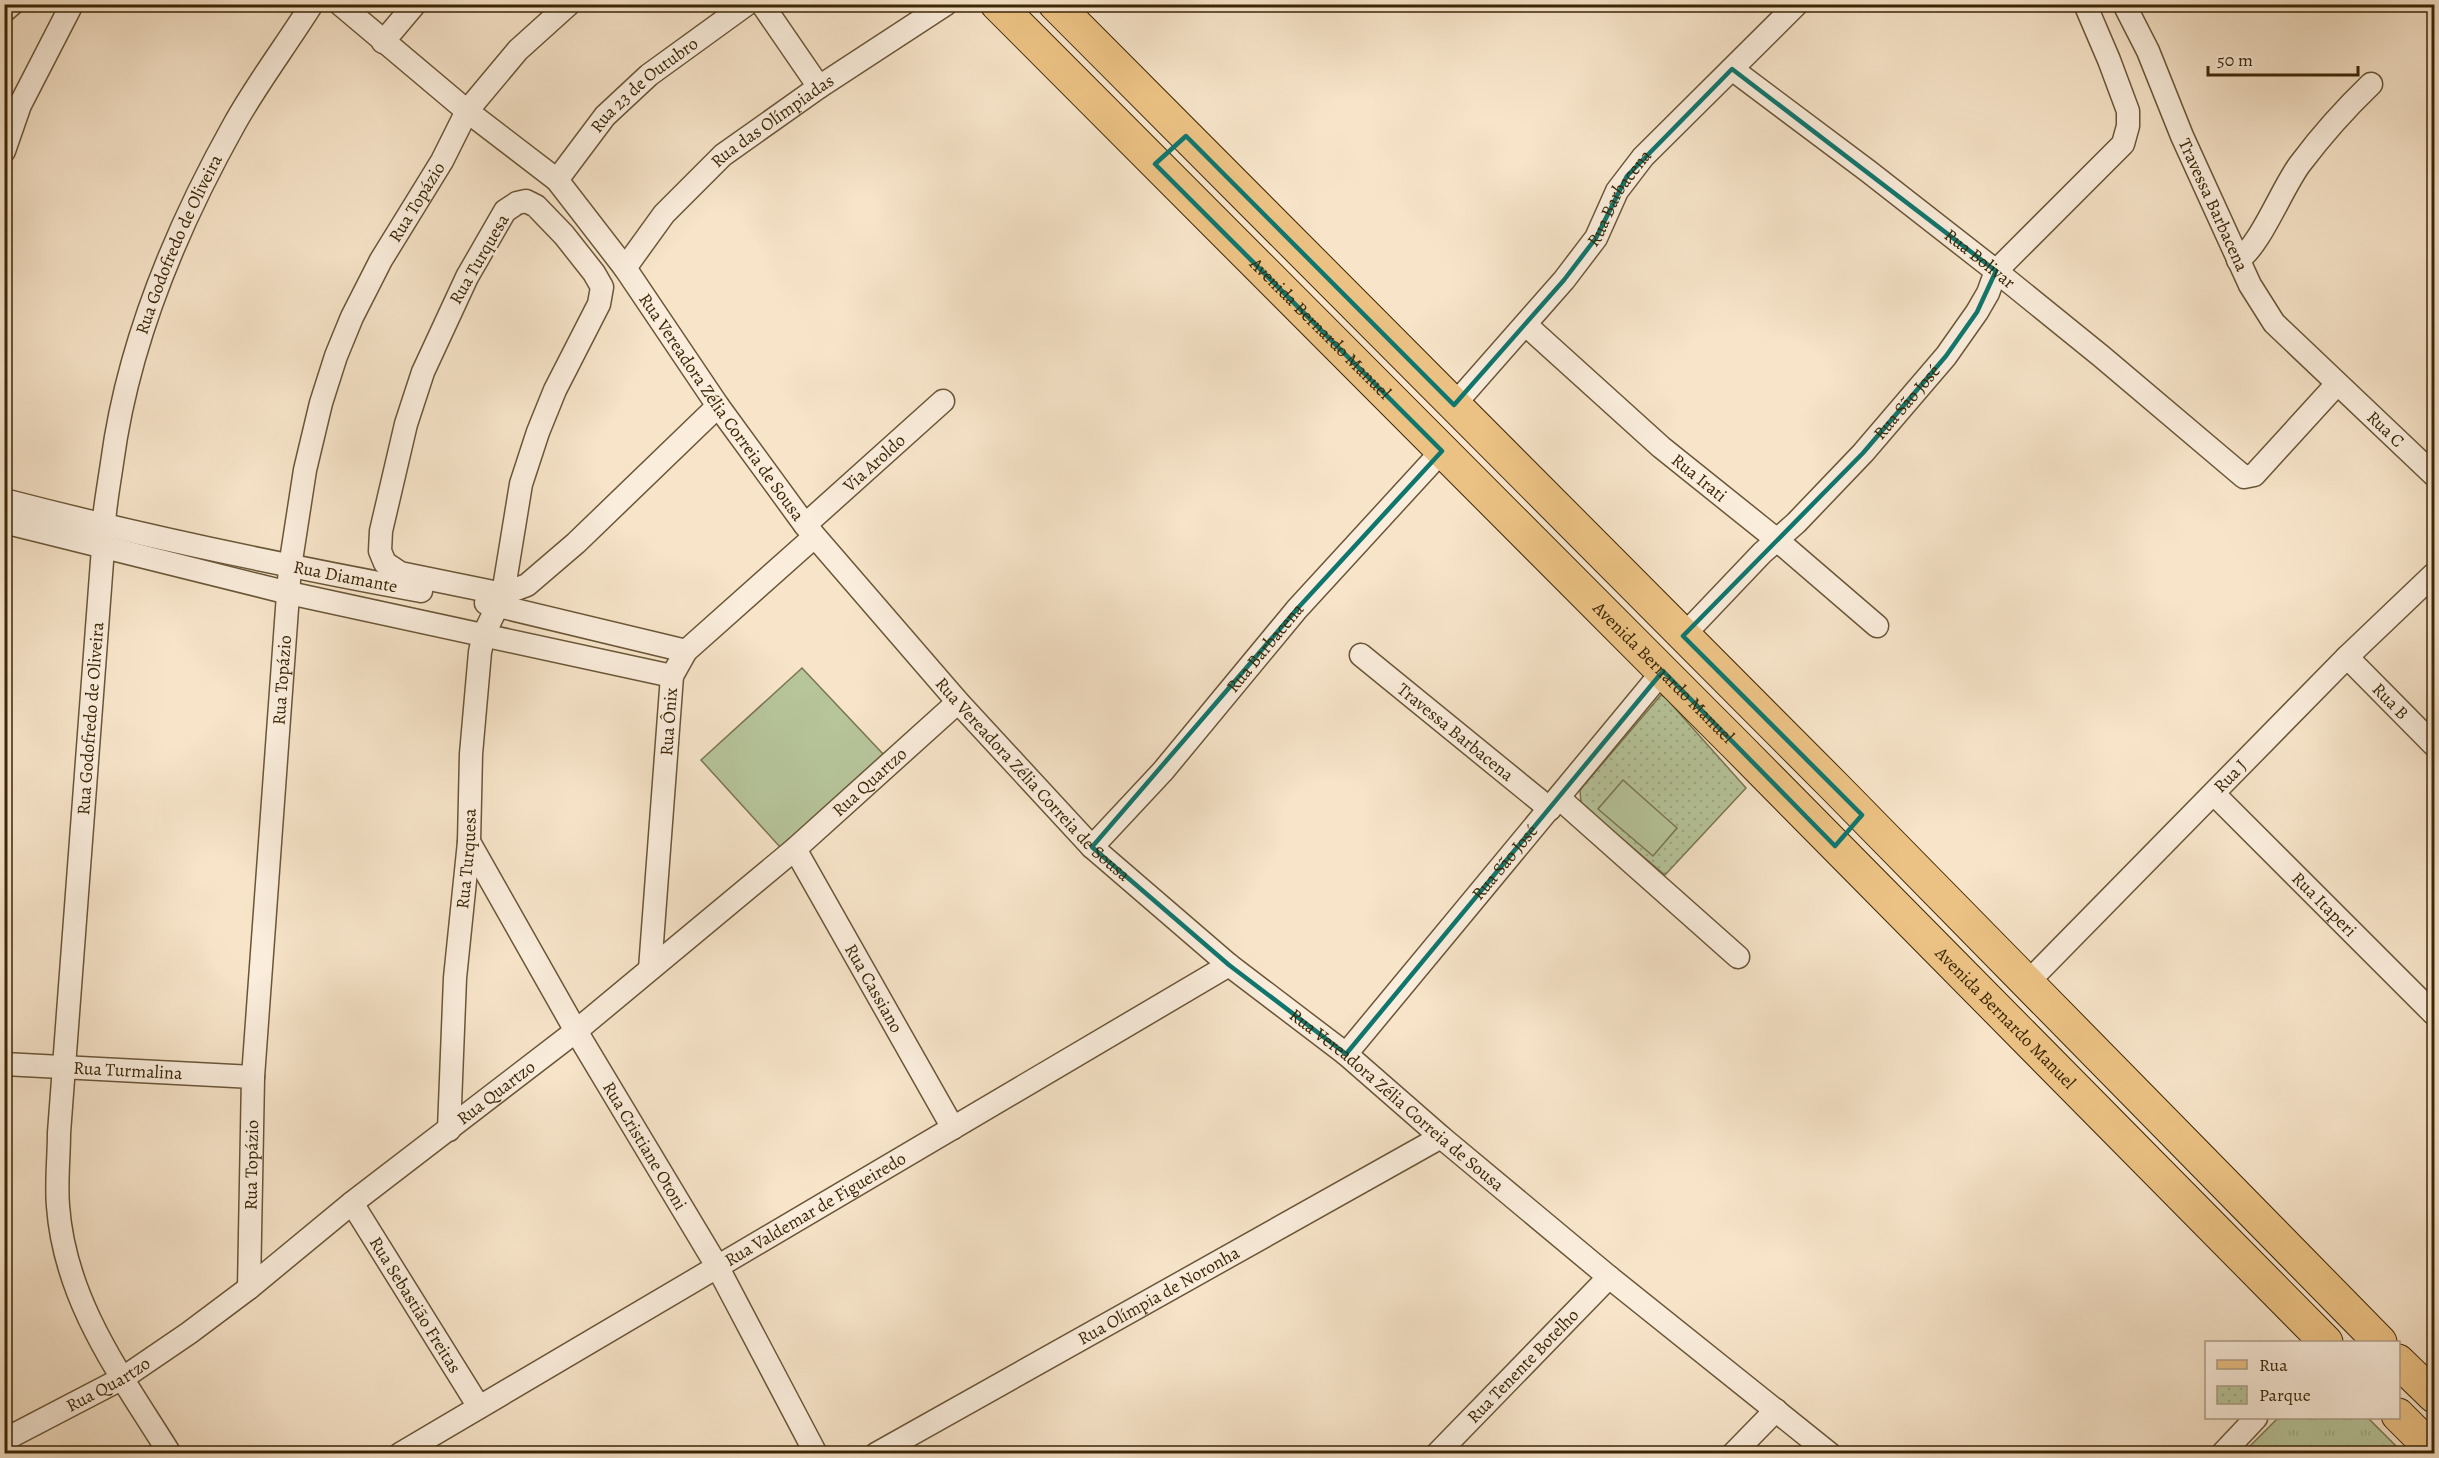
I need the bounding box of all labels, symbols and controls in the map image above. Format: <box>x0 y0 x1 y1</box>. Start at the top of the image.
street label: Rua 23 de Outubro <box>585 31 703 138</box>
scale bar <box>2208 39 2358 77</box>
text: 50 m <box>2217 48 2253 72</box>
street label: Rua das Olímpiadas <box>705 68 839 173</box>
street label: Travessa Barbacena <box>2173 135 2254 276</box>
street label: Rua Barbacena <box>1582 143 1657 252</box>
street label: Rua Godofredo de Oliveira <box>130 150 228 337</box>
street label: Rua Topázio <box>383 157 451 247</box>
street label: Rua Turquesa <box>443 209 515 309</box>
street label: Rua Bolivar <box>1939 223 2020 294</box>
street label: Avenida Bernardo Manuel <box>1244 252 1397 405</box>
street label: Rua Vereadora Zélia Correia de Sousa <box>633 288 810 526</box>
street label: Rua São José <box>1868 359 1946 445</box>
street label: Rua C <box>2362 405 2410 453</box>
street label: Via Aroldo <box>837 428 911 498</box>
street label: Rua Irati <box>1667 448 1732 507</box>
street label: Rua Diamante <box>291 555 400 598</box>
street label: Avenida Bernardo Manuel <box>1587 596 1740 749</box>
street label: Rua Barbacena <box>1221 597 1309 698</box>
street label: Rua Godofredo de Oliveira <box>71 620 109 816</box>
street label: Rua Topázio <box>267 634 297 726</box>
street label: Rua Vereadora Zélia Correia de Sousa <box>930 672 1136 887</box>
street label: Travessa Barbacena <box>1392 677 1519 787</box>
street label: Rua B <box>2367 677 2414 725</box>
street label: Rua Ônix <box>654 686 683 757</box>
street label: Rua Quartzo <box>827 742 912 822</box>
street label: Rua J <box>2208 754 2252 798</box>
street label: Rua Turquesa <box>450 808 482 910</box>
street label: Rua São José <box>1466 819 1543 905</box>
street label: Rua Itaperi <box>2287 867 2362 942</box>
street label: Rua Cassiano <box>839 939 909 1037</box>
street label: Avenida Bernardo Manuel <box>1929 941 2082 1095</box>
street label: Rua Vereadora Zélia Correia de Sousa <box>1284 1003 1510 1197</box>
street label: Rua Quartzo <box>452 1055 540 1130</box>
street label: Rua Turmalina <box>73 1056 184 1085</box>
street label: Rua Cristiane Otoni <box>597 1077 693 1214</box>
street label: Rua Topázio <box>238 1120 264 1210</box>
street label: Rua Valdemar de Figueiredo <box>720 1146 910 1272</box>
street label: Rua Sebastião Freitas <box>364 1232 467 1378</box>
street label: Rua Olímpia de Noronha <box>1073 1240 1244 1350</box>
street label: Rua Tenente Botelho <box>1461 1303 1584 1428</box>
legend <box>2205 1341 2400 1419</box>
street label: Rua Quartzo <box>62 1351 155 1418</box>
text: Rua <box>2259 1353 2288 1377</box>
text: Parque <box>2259 1383 2311 1407</box>

